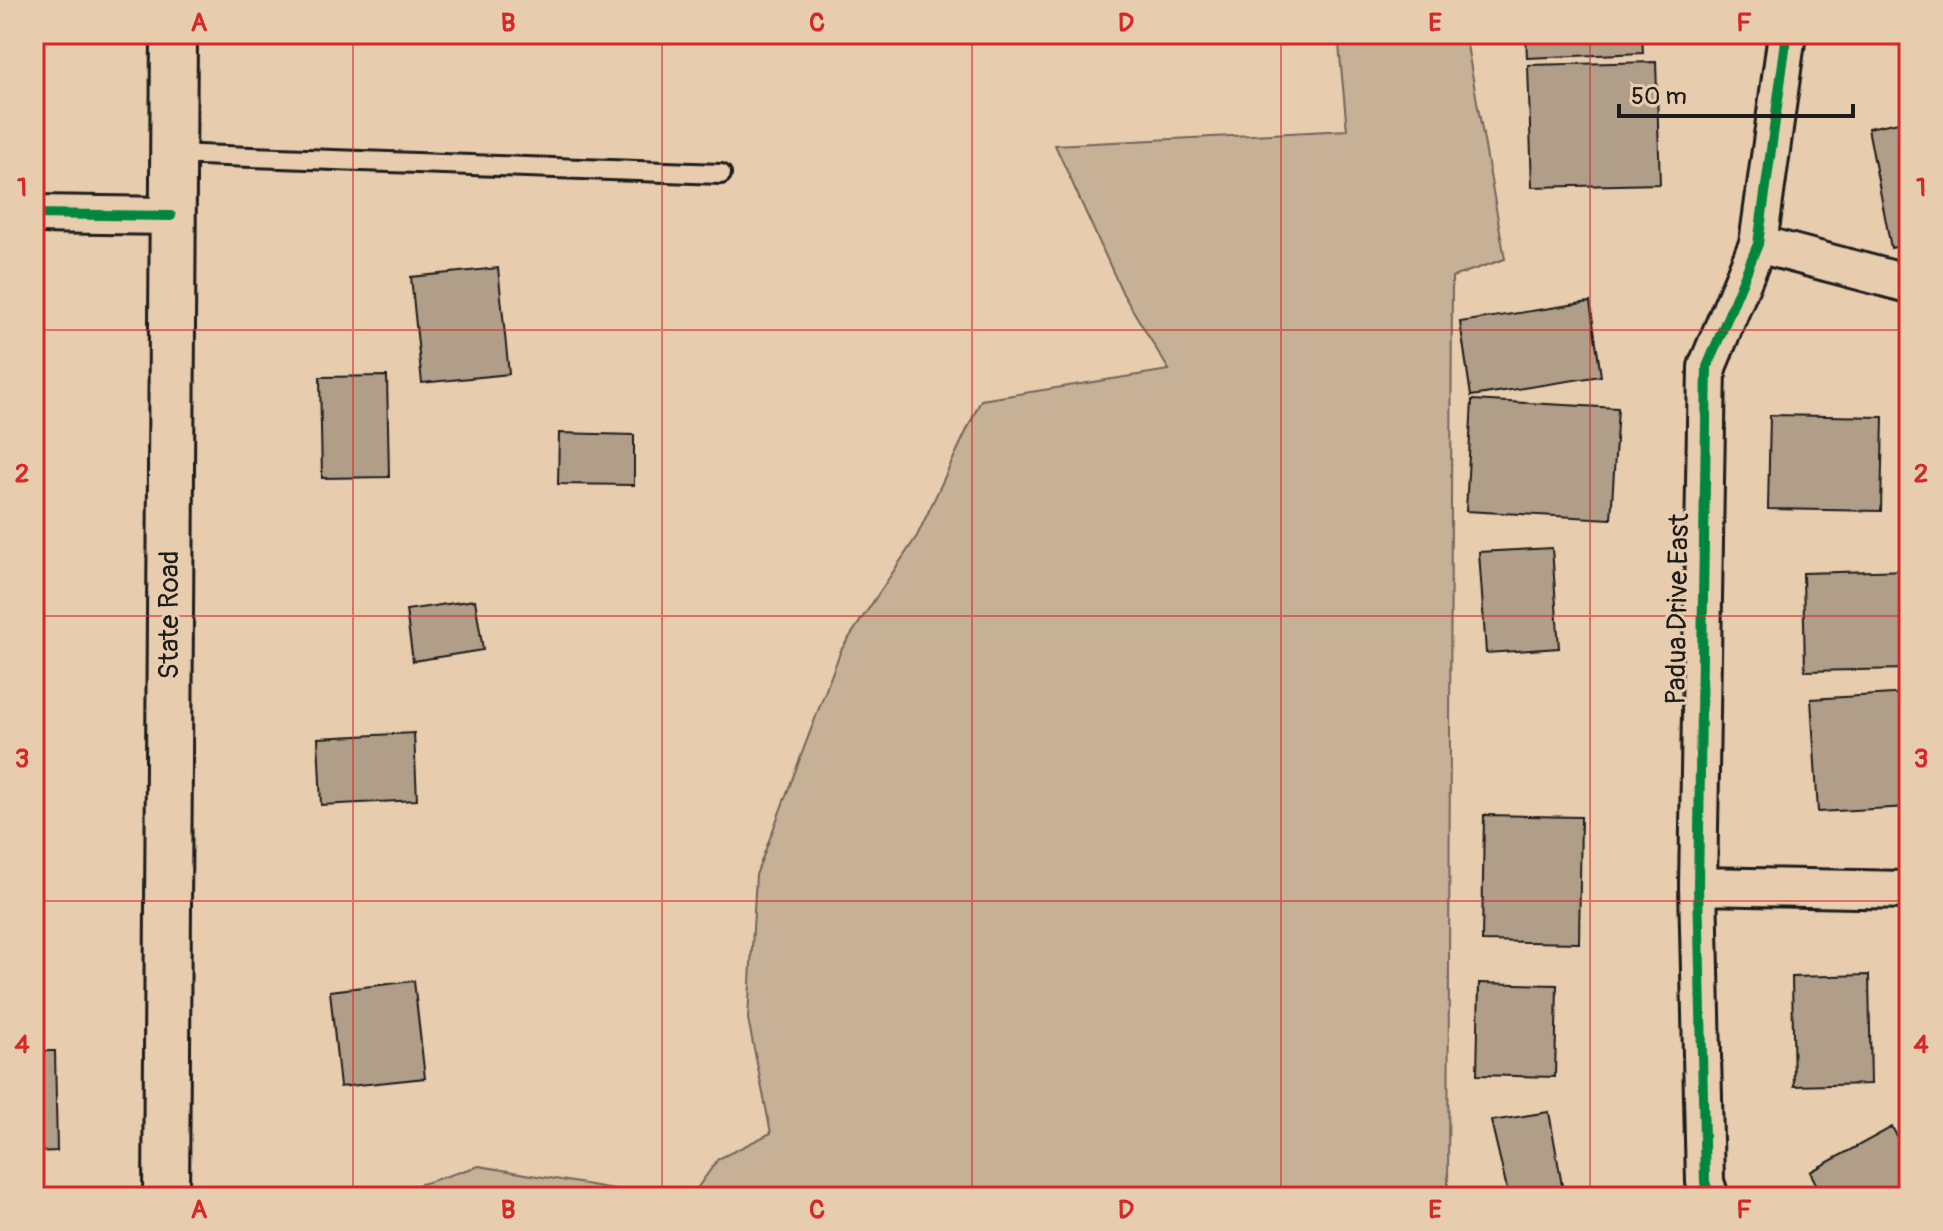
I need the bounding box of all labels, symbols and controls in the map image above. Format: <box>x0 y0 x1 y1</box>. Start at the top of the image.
text: A <box>191 7 208 39</box>
text: B <box>501 7 515 39</box>
text: C <box>809 7 825 39</box>
text: D <box>1118 7 1134 39</box>
text: E <box>1428 7 1442 39</box>
text: F <box>1736 7 1752 39</box>
scale bar <box>1619 68 1853 118</box>
text: 50 m <box>1631 82 1687 111</box>
text: 1 <box>17 172 27 204</box>
text: 1 <box>1916 172 1926 204</box>
text: 2 <box>15 458 29 490</box>
text: 2 <box>1914 458 1928 490</box>
street label: Padua Drive East <box>1659 512 1697 705</box>
street label: State Road <box>152 551 187 679</box>
text: 3 <box>15 743 29 775</box>
text: 3 <box>1914 743 1928 775</box>
text: 4 <box>14 1029 30 1061</box>
text: 4 <box>1913 1029 1929 1061</box>
text: A <box>191 1194 208 1226</box>
text: B <box>501 1194 515 1226</box>
text: C <box>809 1194 825 1226</box>
text: D <box>1118 1194 1134 1226</box>
text: E <box>1428 1194 1442 1226</box>
text: F <box>1736 1194 1752 1226</box>

